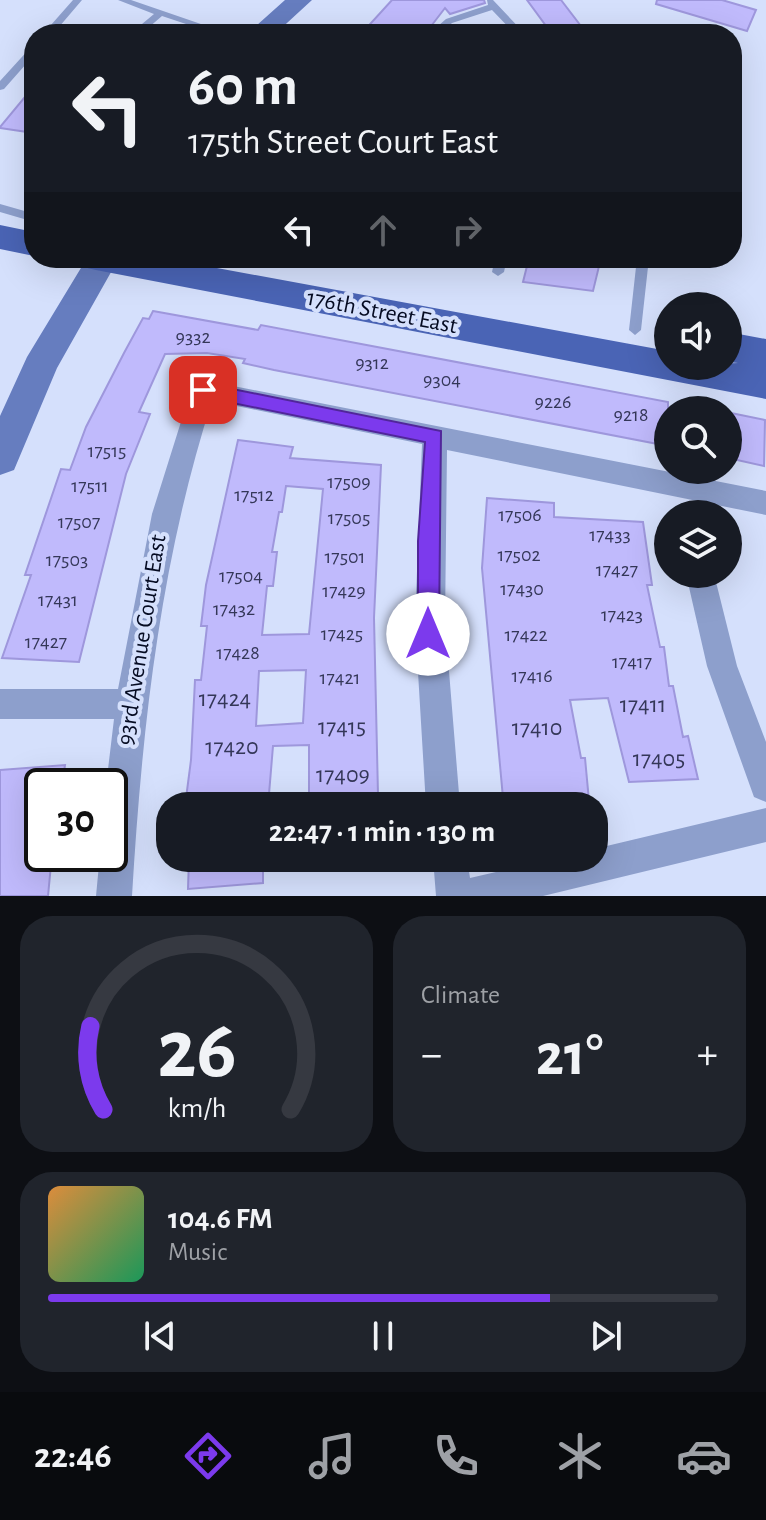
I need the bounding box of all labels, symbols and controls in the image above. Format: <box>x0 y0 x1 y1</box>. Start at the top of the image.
icon: left <box>56 56 160 160</box>
text: 60 m <box>188 59 298 115</box>
text: 175th Street Court East <box>188 124 498 160</box>
icon: left <box>277 208 321 252</box>
icon: ahead <box>361 208 405 252</box>
icon: right <box>445 208 489 252</box>
street label: 176th Street East <box>305 286 460 338</box>
map controls <box>654 292 742 588</box>
button: sound <box>654 292 742 380</box>
house number: 9332 <box>176 327 210 347</box>
house number: 9312 <box>355 353 389 373</box>
pin <box>169 356 237 424</box>
icon: arrive <box>181 368 225 412</box>
house number: 9304 <box>423 370 461 390</box>
house number: 9226 <box>535 392 572 412</box>
button: search <box>654 396 742 484</box>
house number: 9218 <box>614 405 648 425</box>
house number: 17515 <box>88 441 126 461</box>
house number: 17509 <box>327 472 371 492</box>
house number: 17511 <box>71 476 109 496</box>
house number: 17512 <box>234 485 274 505</box>
button: layers <box>654 500 742 588</box>
house number: 17506 <box>498 505 542 525</box>
house number: 17505 <box>328 508 370 528</box>
house number: 17507 <box>58 512 100 532</box>
house number: 17433 <box>589 525 631 545</box>
street label: 93rd Avenue Court East <box>113 533 171 747</box>
house number: 17502 <box>497 545 541 565</box>
house number: 17501 <box>324 547 366 567</box>
house number: 17503 <box>46 550 88 570</box>
house number: 17427 <box>596 560 638 580</box>
house number: 17504 <box>219 566 263 586</box>
house number: 17430 <box>500 579 544 599</box>
house number: 17429 <box>322 581 366 601</box>
house number: 17431 <box>38 590 78 610</box>
position arrow <box>386 592 470 676</box>
house number: 17432 <box>213 599 255 619</box>
house number: 17423 <box>601 605 643 625</box>
house number: 17425 <box>321 624 363 644</box>
house number: 17422 <box>504 625 548 645</box>
house number: 17427 <box>25 632 67 652</box>
house number: 17428 <box>216 643 260 663</box>
house number: 17417 <box>612 652 652 672</box>
house number: 17416 <box>511 666 553 686</box>
house number: 17421 <box>320 668 360 688</box>
house number: 17424 <box>199 687 251 711</box>
house number: 17411 <box>620 693 666 717</box>
house number: 17415 <box>318 715 366 739</box>
house number: 17410 <box>512 716 562 740</box>
house number: 17420 <box>205 735 259 759</box>
house number: 17405 <box>633 747 685 771</box>
house number: 17409 <box>316 763 370 787</box>
speed limit sign: 30 <box>24 768 128 872</box>
text: 22:47 · 1 min · 130 m <box>269 817 495 847</box>
text: Climate <box>421 982 500 1008</box>
text: 26 <box>157 1009 236 1093</box>
text: 21° <box>536 1026 603 1086</box>
text: − <box>421 1033 442 1077</box>
text: + <box>697 1033 718 1077</box>
text: km/h <box>167 1094 226 1123</box>
text: 104.6 FM <box>168 1204 273 1234</box>
text: Music <box>168 1239 227 1265</box>
icon: previous <box>138 1314 182 1358</box>
icon: pause <box>361 1314 405 1358</box>
icon: next <box>584 1314 628 1358</box>
icon: directions <box>180 1428 236 1484</box>
icon: music <box>304 1428 360 1484</box>
icon: phone <box>428 1428 484 1484</box>
icon: climate <box>552 1428 608 1484</box>
icon: car <box>676 1428 732 1484</box>
text: 22:46 <box>34 1438 112 1474</box>

